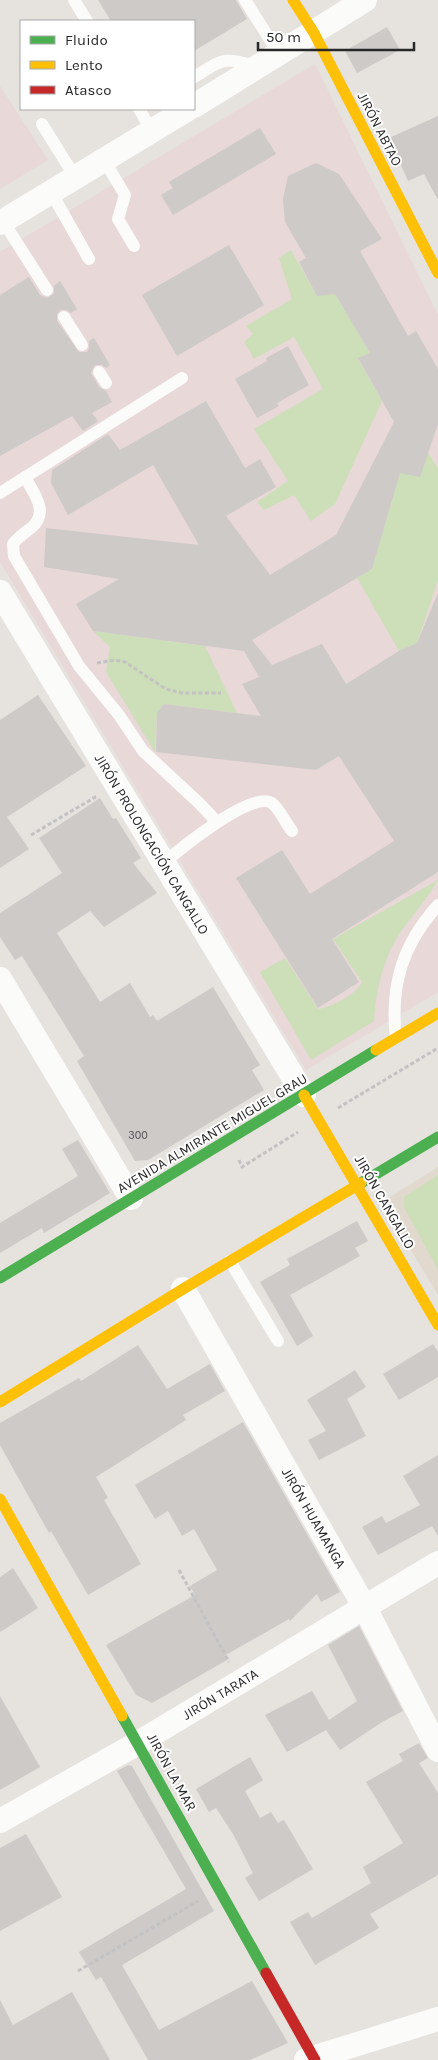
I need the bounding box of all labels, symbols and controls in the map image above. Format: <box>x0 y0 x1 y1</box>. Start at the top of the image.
legend <box>20 20 195 110</box>
scale bar <box>258 20 414 52</box>
text: 50 m <box>266 28 301 46</box>
text: Fluido <box>65 31 108 49</box>
text: Lento <box>65 56 103 74</box>
text: Atasco <box>65 81 111 99</box>
street label: JIRÓN ABTAO <box>354 90 405 169</box>
street label: JIRÓN PROLONGACIÓN CANGALLO <box>91 751 212 938</box>
street label: AVENIDA ALMIRANTE MIGUEL GRAU <box>114 1070 310 1197</box>
house number: 300 <box>128 1129 148 1142</box>
street label: JIRÓN CANGALLO <box>351 1152 418 1252</box>
street label: JIRÓN HUAMANGA <box>278 1465 349 1572</box>
street label: JIRÓN TARATA <box>179 1665 261 1724</box>
street label: JIRÓN LA MAR <box>143 1730 200 1814</box>

